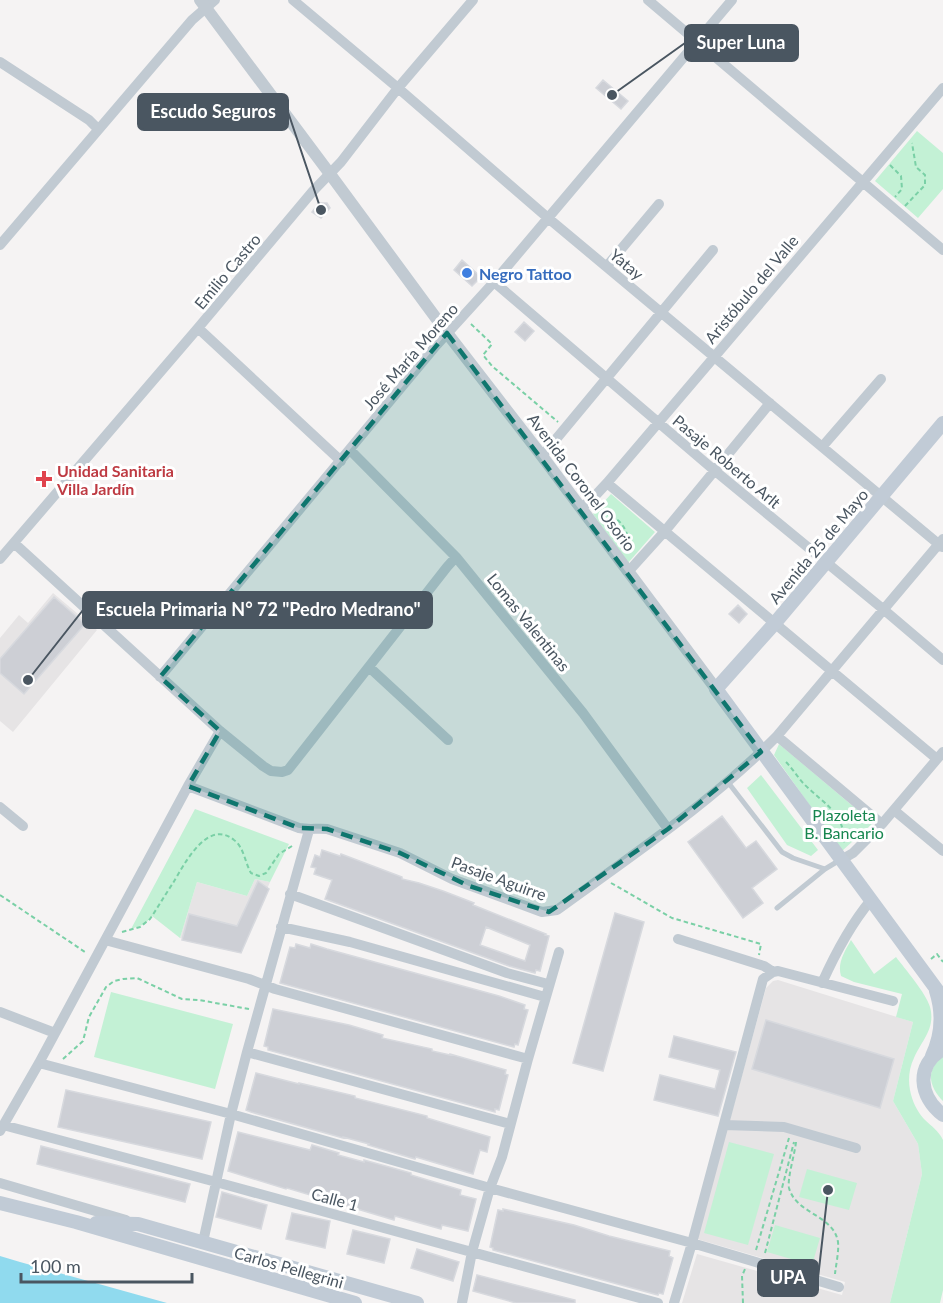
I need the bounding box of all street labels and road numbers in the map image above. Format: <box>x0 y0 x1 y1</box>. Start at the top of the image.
street label: Emilio Castro <box>190 229 264 313</box>
street label: Aristóbulo del Valle <box>700 231 802 347</box>
street label: Yatay <box>606 245 648 284</box>
street label: José María Moreno <box>359 299 461 413</box>
street label: Avenida Coronel Osorio <box>524 409 640 555</box>
street label: Pasaje Roberto Arlt <box>669 410 785 512</box>
street label: Avenida 25 de Mayo <box>764 485 872 607</box>
street label: Lomas Valentinas <box>484 569 574 675</box>
street label: Pasaje Aguirre <box>449 852 549 904</box>
street label: Calle 1 <box>309 1184 361 1214</box>
street label: Carlos Pellegrini <box>232 1242 346 1292</box>

